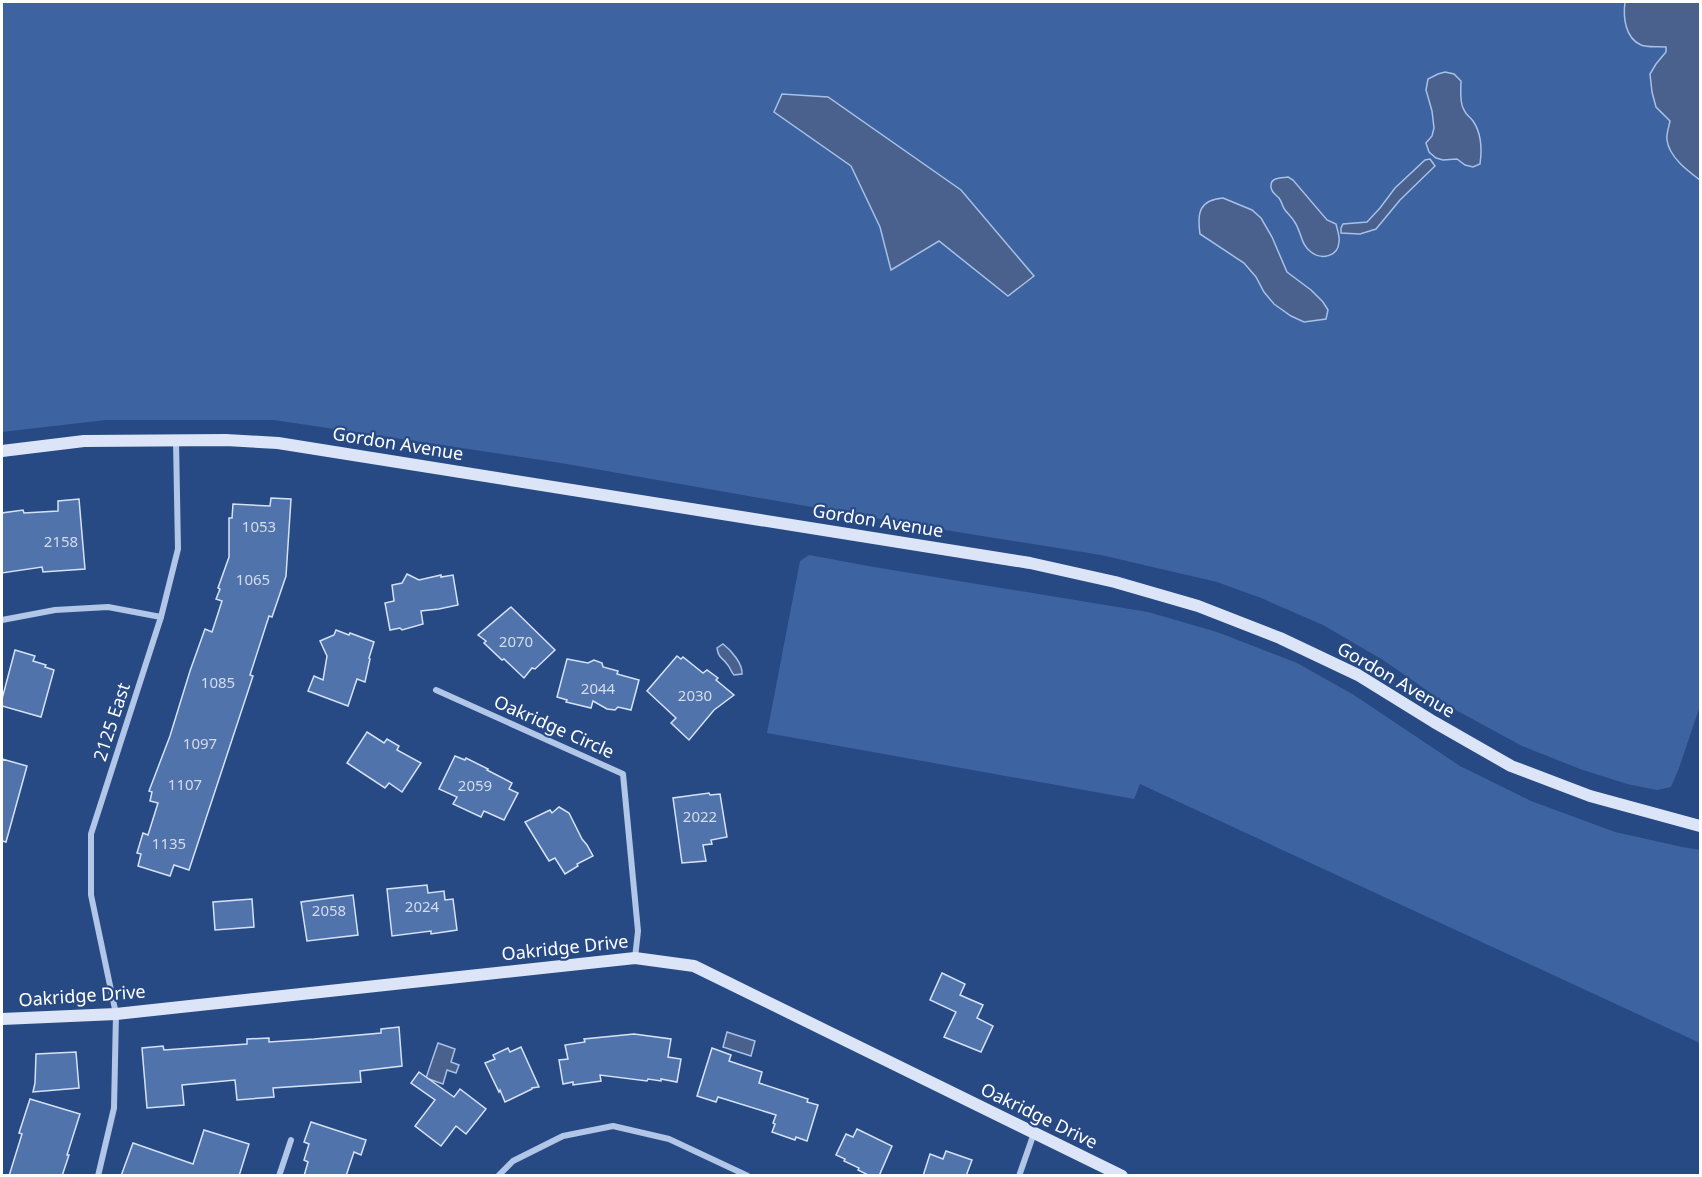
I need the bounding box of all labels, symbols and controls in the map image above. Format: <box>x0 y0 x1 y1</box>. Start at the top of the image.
street label: Gordon Avenue <box>331 421 465 465</box>
street label: Gordon Avenue <box>811 498 945 542</box>
house number: 1053 <box>242 516 276 536</box>
house number: 2158 <box>44 531 78 551</box>
house number: 1065 <box>236 569 270 589</box>
house number: 2070 <box>499 631 533 651</box>
street label: Gordon Avenue <box>1333 636 1460 723</box>
house number: 1085 <box>201 672 235 692</box>
house number: 2044 <box>581 678 616 698</box>
street label: 2125 East <box>87 679 135 764</box>
house number: 2030 <box>678 685 712 705</box>
street label: Oakridge Circle <box>490 689 618 763</box>
house number: 1097 <box>183 733 217 753</box>
house number: 1107 <box>168 774 202 794</box>
house number: 2059 <box>458 775 492 795</box>
house number: 2022 <box>683 806 717 826</box>
house number: 1135 <box>152 833 186 853</box>
house number: 2024 <box>405 896 440 916</box>
house number: 2058 <box>312 900 346 920</box>
street label: Oakridge Drive <box>500 928 629 966</box>
street label: Oakridge Drive <box>18 979 146 1011</box>
street label: Oakridge Drive <box>977 1076 1102 1154</box>

